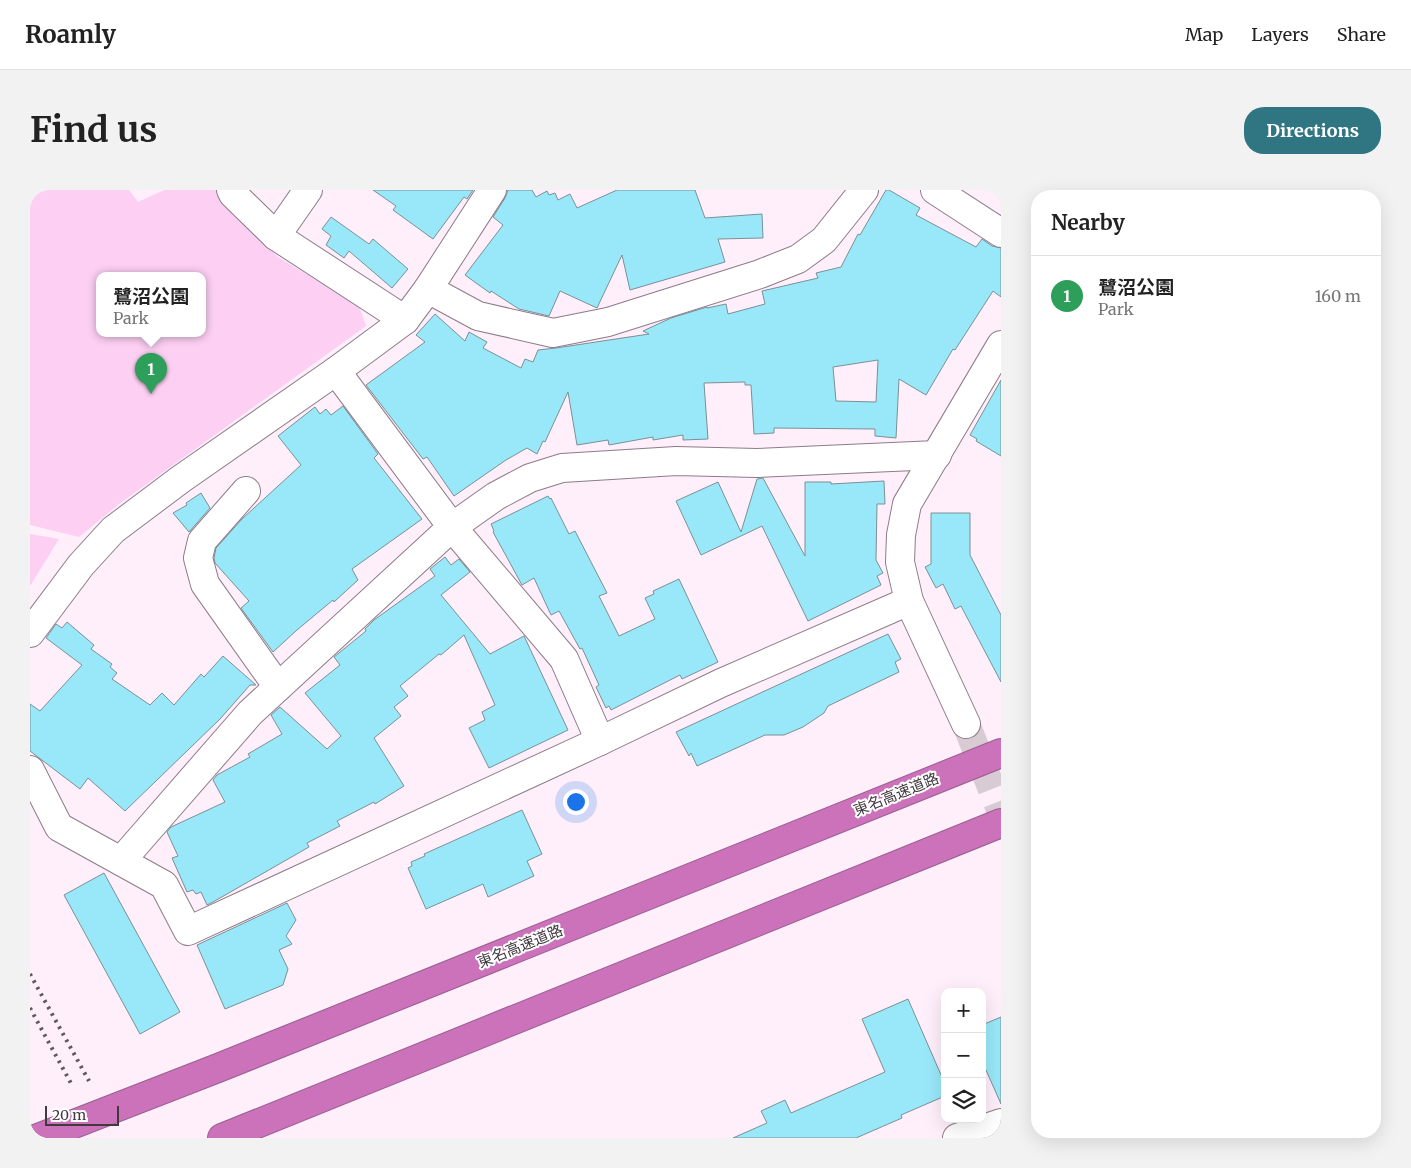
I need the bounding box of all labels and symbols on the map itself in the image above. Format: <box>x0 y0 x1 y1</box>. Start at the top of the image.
pin: 1 <box>135 353 167 394</box>
street label: 東名高速道路 <box>851 768 941 820</box>
your location <box>563 789 589 815</box>
street label: 東名高速道路 <box>475 920 565 972</box>
scale bar <box>45 1103 119 1126</box>

